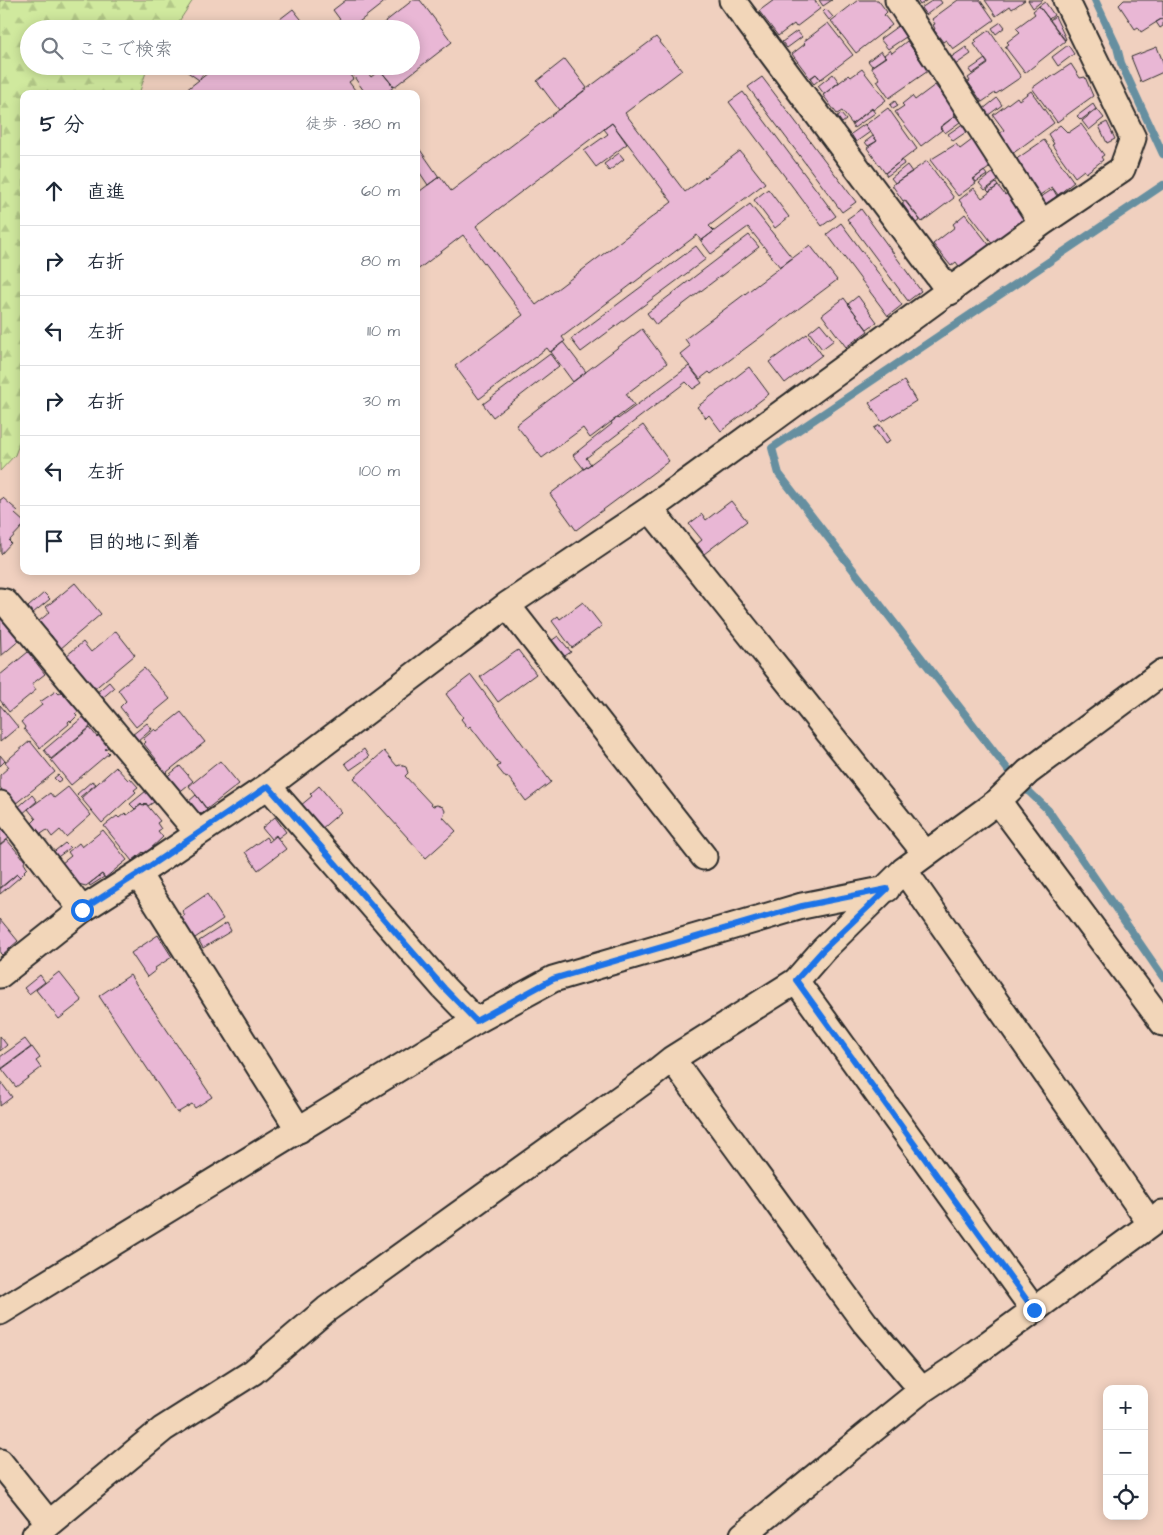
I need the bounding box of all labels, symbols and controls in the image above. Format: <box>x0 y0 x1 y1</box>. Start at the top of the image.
search box <box>20 20 420 75</box>
icon: search <box>38 34 66 62</box>
text: ここで検索 <box>78 36 173 63</box>
text: 5 分 <box>40 110 84 139</box>
text: 徒歩 · 380 m <box>305 113 400 135</box>
icon: ahead <box>40 177 68 205</box>
text: 直進 <box>87 179 125 206</box>
text: 60 m <box>361 180 400 202</box>
icon: right <box>40 247 68 275</box>
text: 右折 <box>87 249 125 276</box>
text: 80 m <box>361 250 400 272</box>
icon: left <box>40 317 68 345</box>
text: 左折 <box>87 319 125 346</box>
text: 110 m <box>367 320 400 342</box>
icon: right <box>40 387 68 415</box>
text: 右折 <box>87 389 125 416</box>
text: 30 m <box>363 390 400 412</box>
icon: left <box>40 457 68 485</box>
text: 左折 <box>87 459 125 486</box>
text: 100 m <box>359 460 400 482</box>
icon: arrive <box>40 527 68 555</box>
text: 目的地に到着 <box>87 529 201 556</box>
route start <box>71 899 94 922</box>
route end <box>1023 1299 1046 1322</box>
map controls <box>1103 1385 1148 1520</box>
button: + <box>1103 1385 1148 1430</box>
button: − <box>1103 1430 1148 1475</box>
button: locate <box>1103 1475 1148 1520</box>

